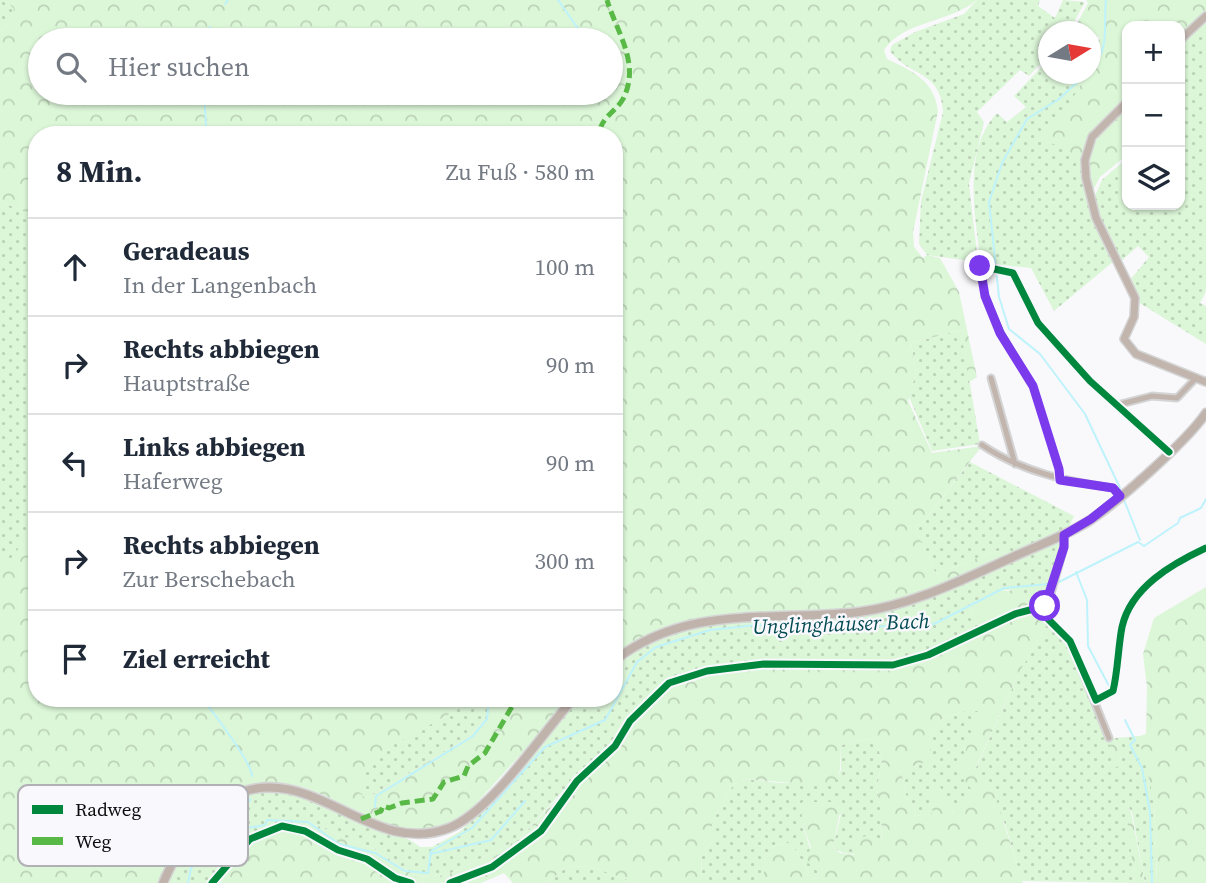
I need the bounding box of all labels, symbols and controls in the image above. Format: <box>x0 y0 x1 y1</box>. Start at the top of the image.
north arrow <box>1038 21 1101 84</box>
map controls <box>1122 21 1185 210</box>
button: + <box>1122 21 1185 84</box>
search box <box>28 28 623 105</box>
icon: search <box>52 48 90 86</box>
text: Hier suchen <box>108 49 250 85</box>
button: − <box>1122 84 1185 147</box>
button: layers <box>1122 147 1185 210</box>
text: 8 Min. <box>56 151 143 192</box>
text: Zu Fuß · 580 m <box>446 156 595 188</box>
text: Geradeaus <box>123 233 250 269</box>
icon: ahead <box>56 248 94 286</box>
route end <box>964 250 995 281</box>
text: 100 m <box>534 251 595 283</box>
text: In der Langenbach <box>123 269 317 301</box>
text: Rechts abbiegen <box>123 331 320 367</box>
icon: right <box>56 346 94 384</box>
text: 90 m <box>546 349 595 381</box>
text: Hauptstraße <box>123 367 250 399</box>
text: Links abbiegen <box>123 429 306 465</box>
icon: left <box>56 444 94 482</box>
text: 90 m <box>546 447 595 479</box>
text: Haferweg <box>123 465 223 497</box>
text: Rechts abbiegen <box>123 527 320 563</box>
icon: right <box>56 542 94 580</box>
text: 300 m <box>534 545 595 577</box>
text: Zur Berschebach <box>123 563 296 595</box>
route start <box>1029 590 1060 621</box>
water label: Unglinghäuser Bach <box>752 606 931 641</box>
icon: arrive <box>56 640 94 678</box>
text: Ziel erreicht <box>123 641 270 677</box>
legend <box>18 785 248 866</box>
text: Radweg <box>75 796 141 822</box>
text: Weg <box>75 828 112 854</box>

